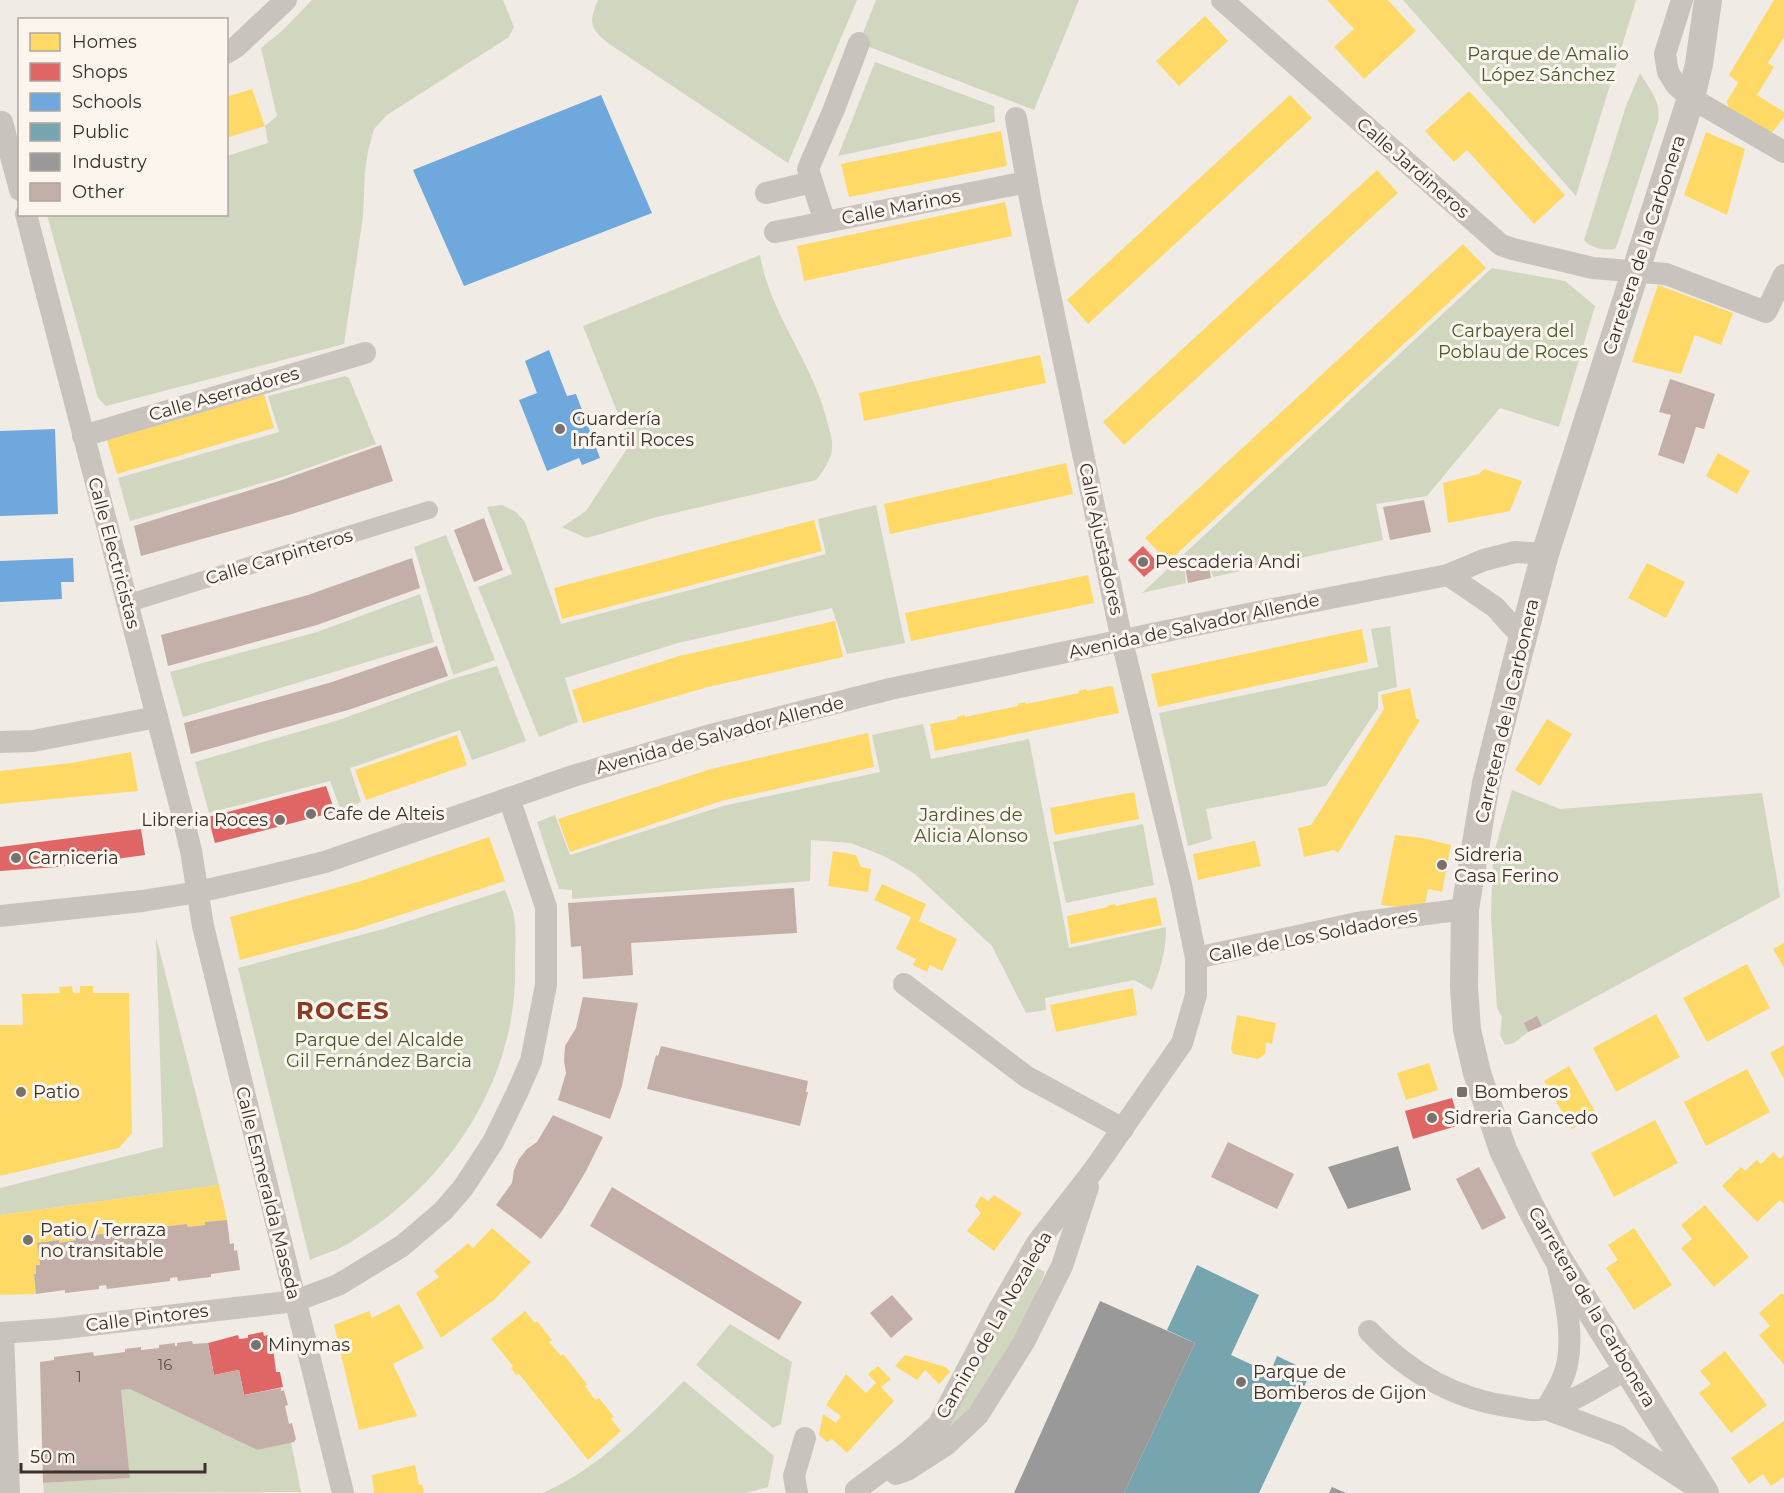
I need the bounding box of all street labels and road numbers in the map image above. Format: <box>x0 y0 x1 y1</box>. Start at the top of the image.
street label: Calle Jardineros <box>1352 113 1474 223</box>
street label: Carretera de la Carbonera <box>1598 132 1690 358</box>
street label: Calle Marinos <box>840 185 962 229</box>
street label: Calle Aserradores <box>146 362 302 426</box>
street label: Calle Ajustadores <box>1074 461 1128 617</box>
street label: Calle Electricistas <box>83 475 145 631</box>
street label: Calle Carpinteros <box>203 524 356 590</box>
street label: Avenida de Salvador Allende <box>1067 589 1322 663</box>
street label: Carretera de la Carbonera <box>1470 597 1544 825</box>
street label: Avenida de Salvador Allende <box>594 691 847 779</box>
street label: Calle de Los Soldadores <box>1207 905 1419 967</box>
street label: Calle Esmeralda Maseda <box>231 1084 305 1302</box>
street label: Carretera de la Carbonera <box>1523 1203 1661 1411</box>
street label: Camino de La Nozaleda <box>931 1227 1057 1423</box>
street label: Calle Pintores <box>84 1300 210 1336</box>

